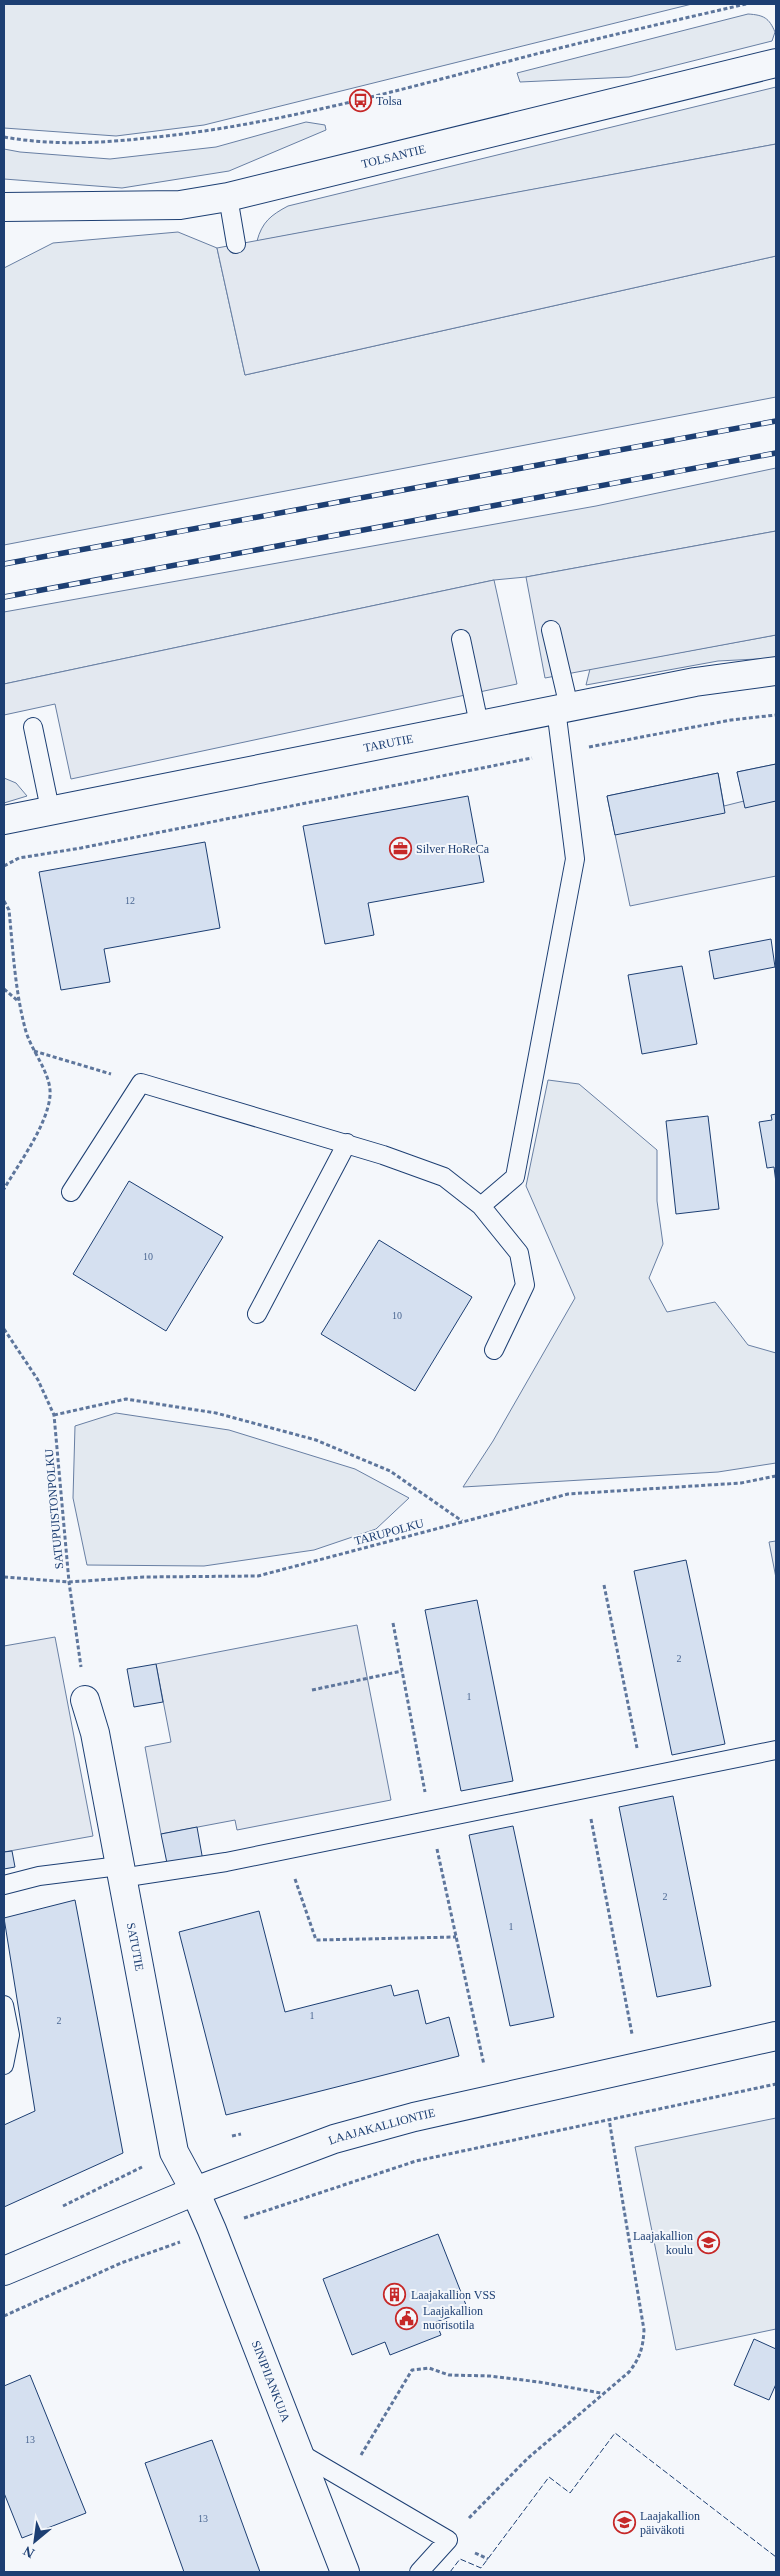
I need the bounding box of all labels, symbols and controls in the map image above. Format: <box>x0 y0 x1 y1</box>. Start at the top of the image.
bus stop icon: Tolsa <box>348 89 372 113</box>
place label: Tolsa <box>376 94 402 108</box>
street label: TOLSANTIE <box>360 142 427 171</box>
street label: TARUTIE <box>362 731 415 755</box>
office icon: Silver HoReCa <box>388 837 412 861</box>
place label: Silver HoReCa <box>416 842 490 856</box>
house number: 12 <box>125 895 135 906</box>
house number: 10 <box>143 1251 153 1262</box>
house number: 10 <box>392 1310 402 1321</box>
street label: SATUPUISTONPOLKU <box>42 1448 66 1570</box>
street label: TARUPOLKU <box>353 1516 426 1548</box>
house number: 2 <box>677 1653 682 1664</box>
house number: 1 <box>467 1691 472 1702</box>
house number: 2 <box>663 1891 668 1902</box>
house number: 1 <box>509 1921 514 1932</box>
street label: SATUTIE <box>124 1922 147 1972</box>
house number: 1 <box>310 2010 315 2021</box>
house number: 2 <box>57 2015 62 2026</box>
street label: LAAJAKALLIONTIE <box>326 2105 437 2147</box>
place label: Laajakallion koulu <box>633 2229 693 2257</box>
school or university icon: Laajakallion koulu <box>697 2231 721 2255</box>
building icon: Laajakallion VSS <box>383 2283 407 2307</box>
place label: Laajakallion VSS <box>411 2288 496 2302</box>
place label: Laajakallion nuorisotila <box>423 2304 483 2332</box>
public building icon: Laajakallion nuorisotila <box>395 2306 419 2330</box>
street label: SINIPIIANKUJA <box>249 2339 293 2424</box>
house number: 13 <box>25 2434 35 2445</box>
place label: Laajakallion päiväkoti <box>640 2509 700 2537</box>
school or university icon: Laajakallion päiväkoti <box>612 2511 636 2535</box>
house number: 13 <box>198 2513 208 2524</box>
north arrow <box>10 2516 60 2566</box>
text: N <box>21 2543 37 2561</box>

